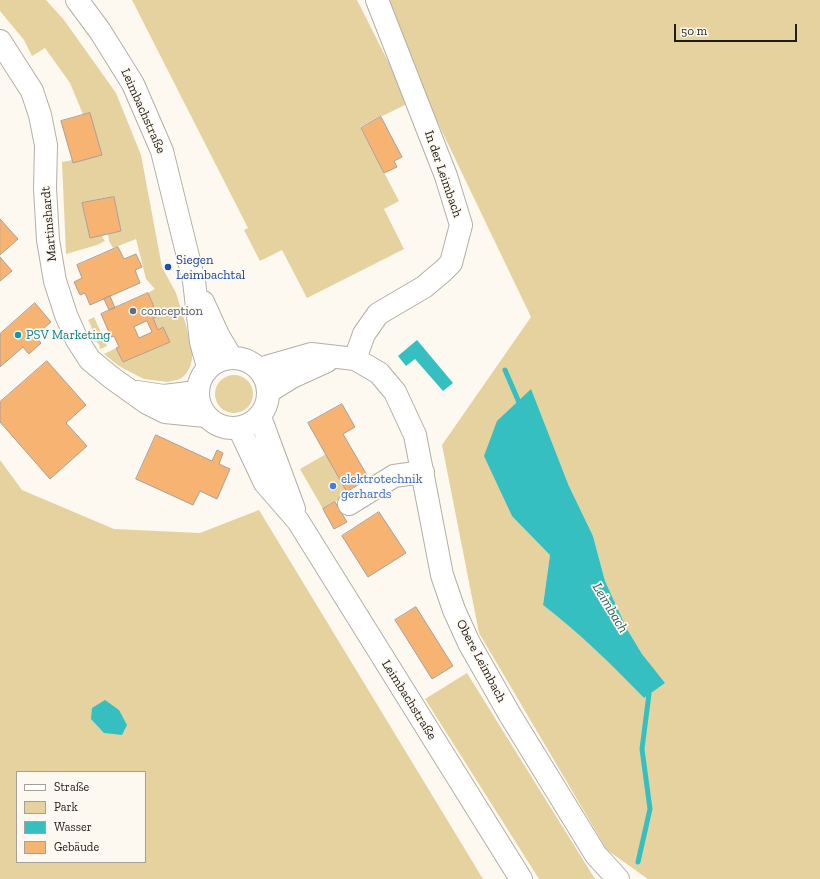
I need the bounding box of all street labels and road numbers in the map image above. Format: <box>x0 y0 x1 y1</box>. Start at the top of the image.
street label: Leimbachstraße <box>117 66 169 156</box>
street label: In der Leimbach <box>421 129 465 219</box>
street label: Martinshardt <box>38 186 60 262</box>
street label: Obere Leimbach <box>453 617 509 705</box>
street label: Leimbachstraße <box>378 657 440 743</box>

